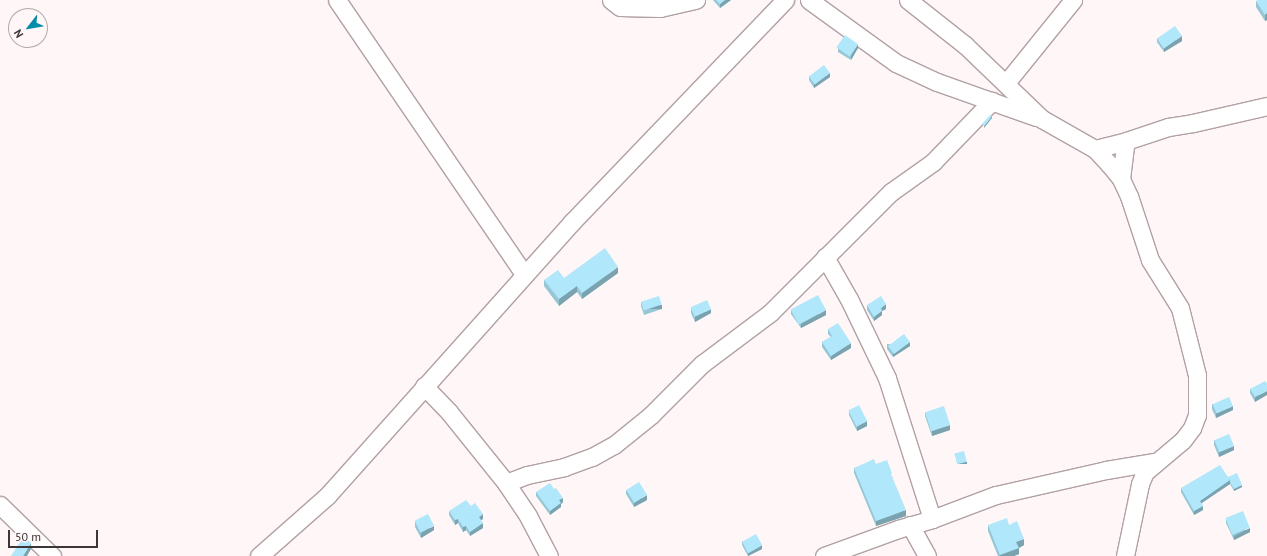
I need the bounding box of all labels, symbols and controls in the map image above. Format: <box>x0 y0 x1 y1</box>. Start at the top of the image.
north arrow <box>8 8 48 48</box>
text: N <box>11 27 26 40</box>
scale bar <box>10 522 100 548</box>
text: 50 m <box>15 529 41 544</box>

